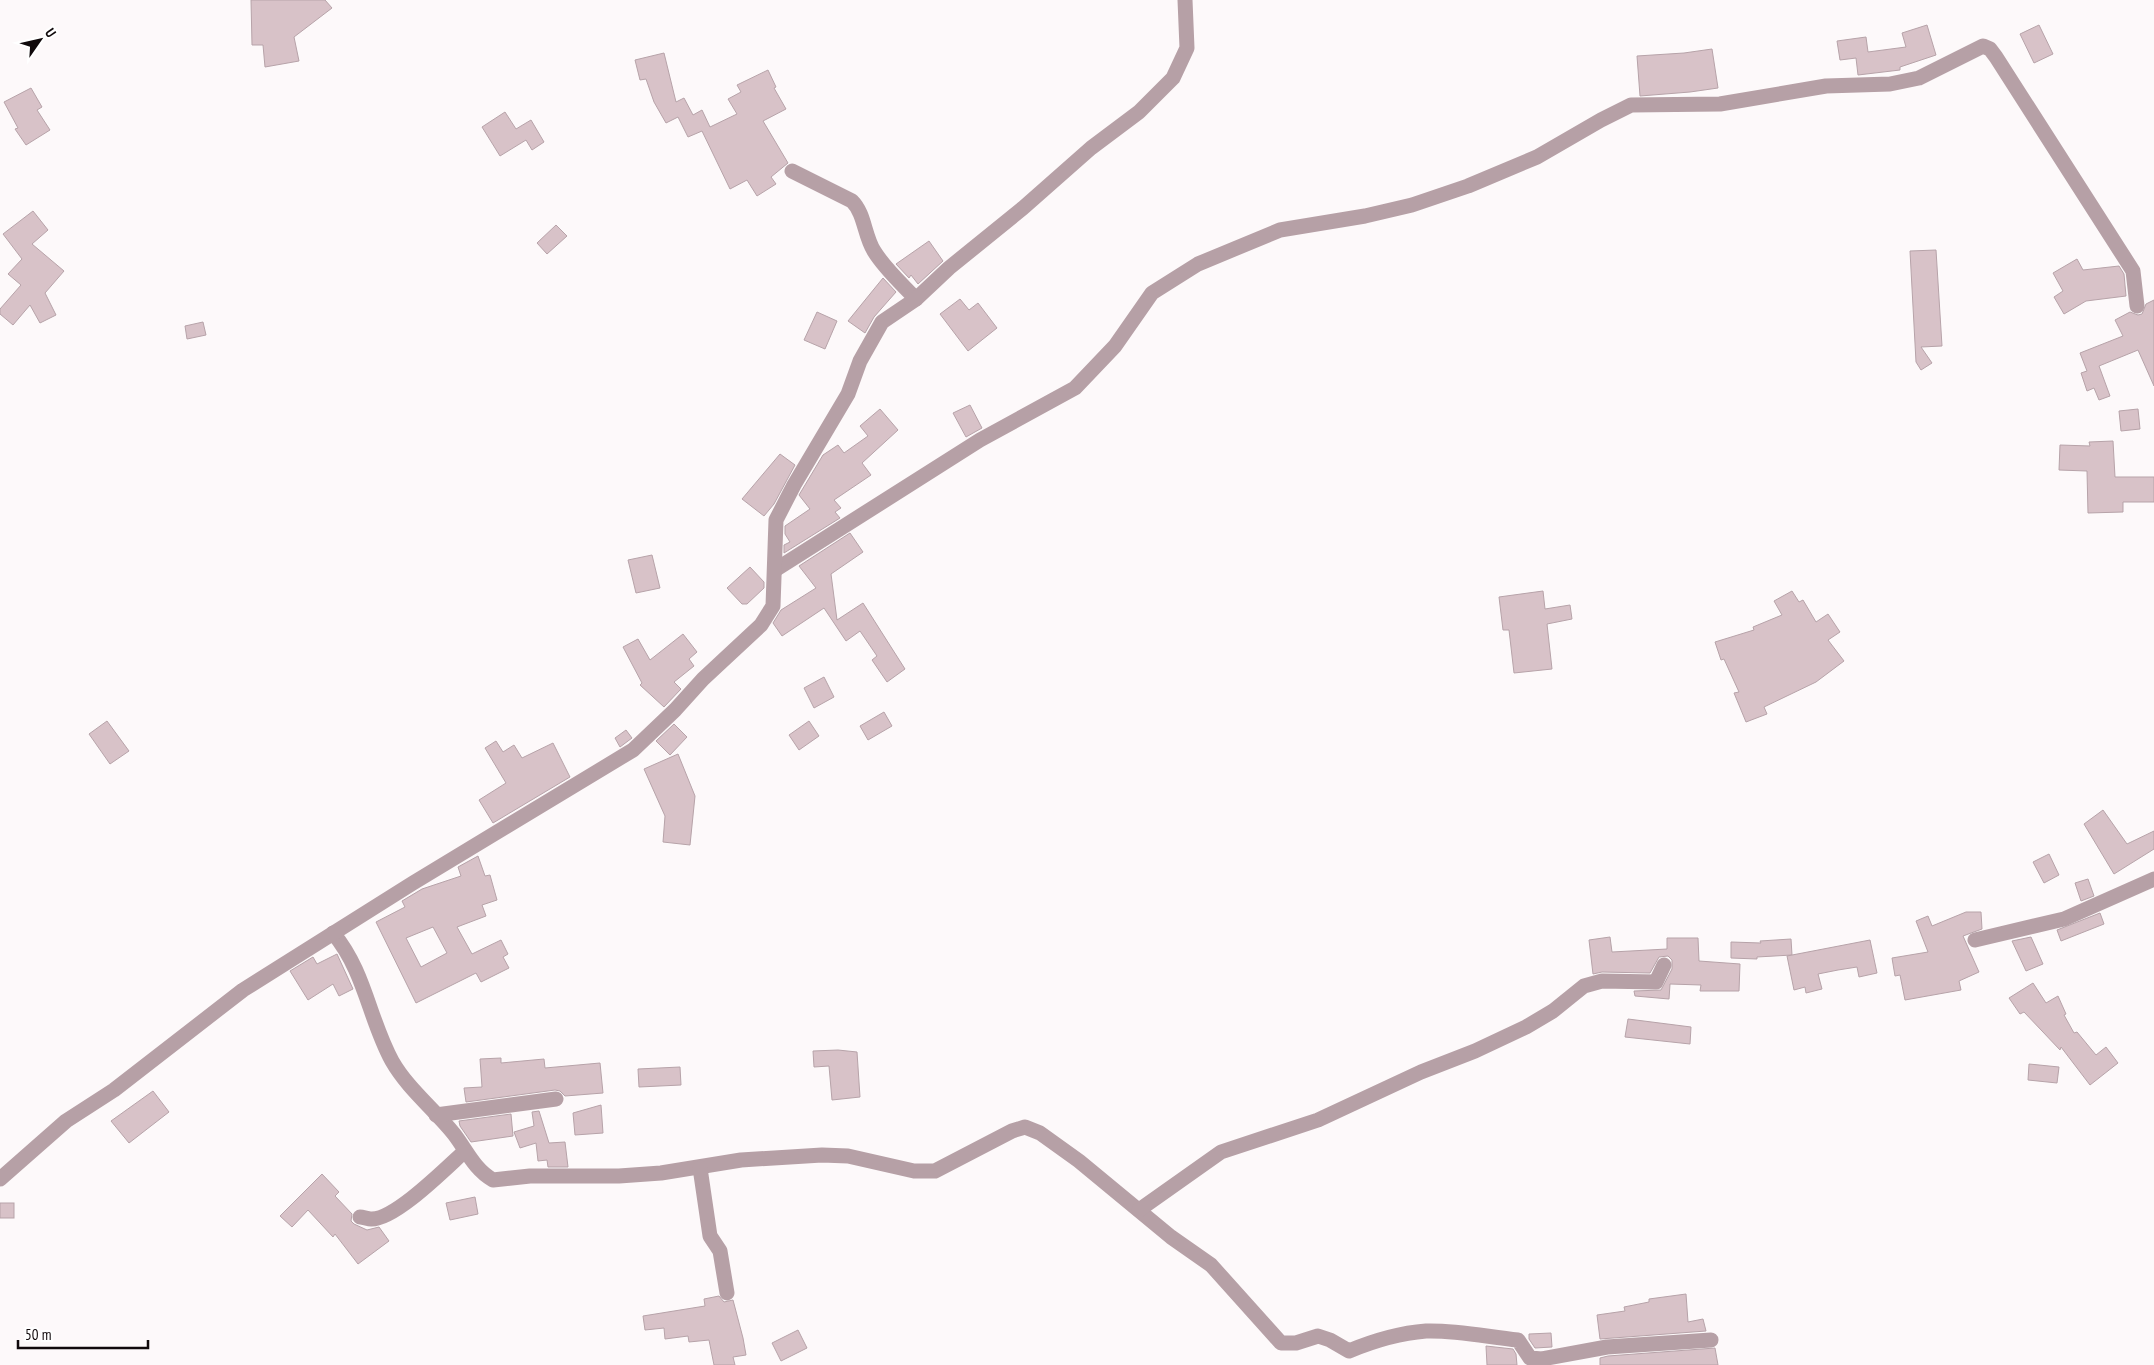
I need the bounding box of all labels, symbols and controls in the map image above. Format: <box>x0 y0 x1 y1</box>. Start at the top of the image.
north arrow <box>15 15 65 65</box>
text: U <box>41 25 60 41</box>
scale bar <box>18 1318 148 1350</box>
text: 50 m <box>25 1325 51 1344</box>

